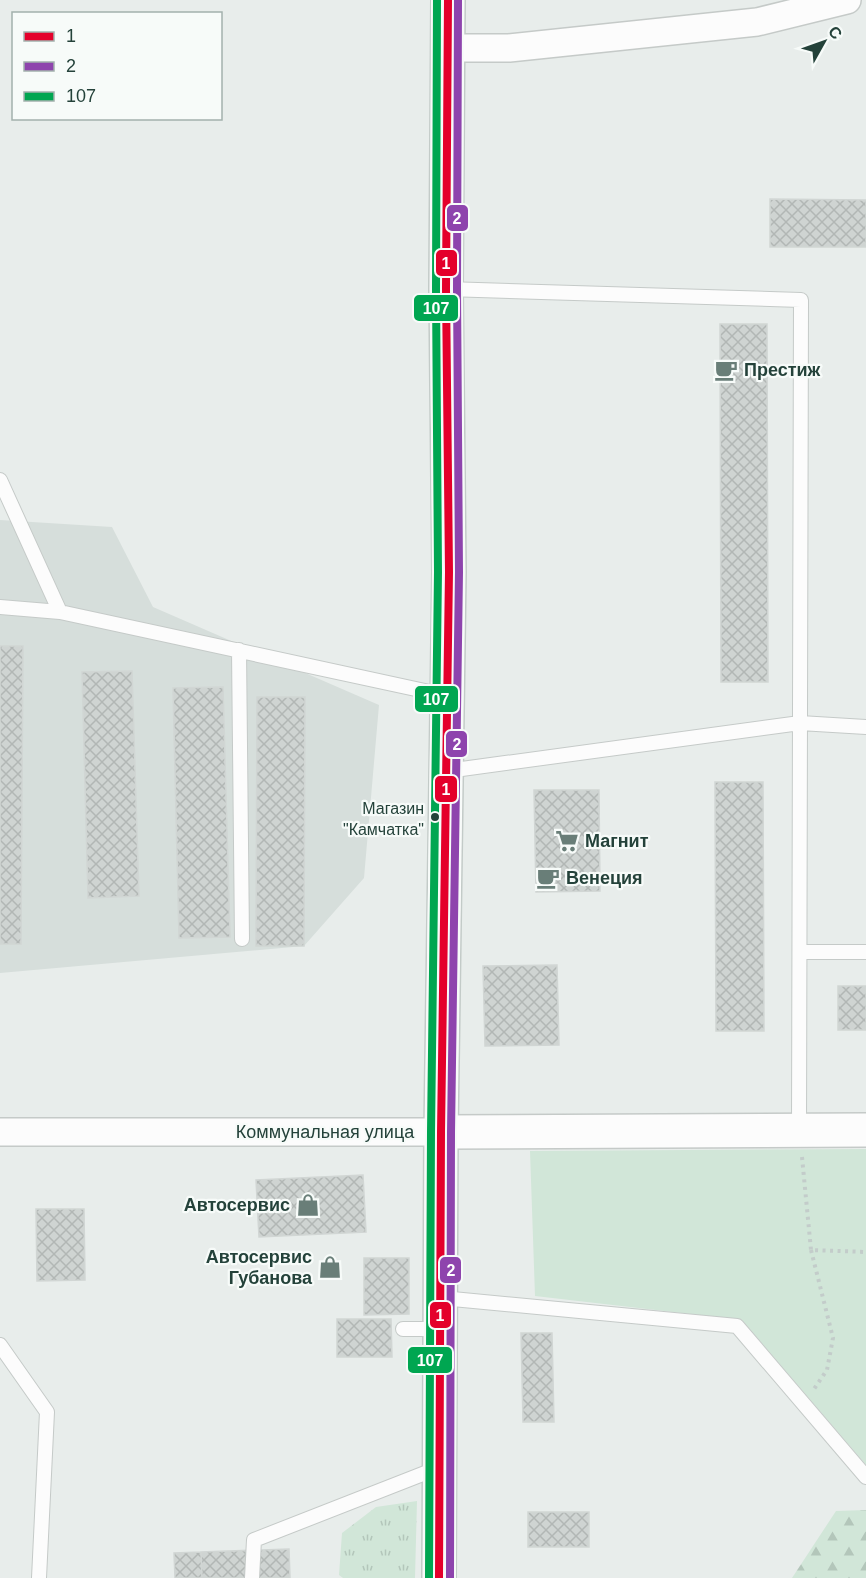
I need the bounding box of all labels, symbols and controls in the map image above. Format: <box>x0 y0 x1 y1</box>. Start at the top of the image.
legend <box>12 12 222 120</box>
north arrow <box>794 12 854 72</box>
text: С <box>825 23 846 43</box>
text: 1 <box>66 26 76 46</box>
text: 2 <box>66 56 76 76</box>
text: 107 <box>66 86 96 106</box>
line badge: 2 <box>446 204 469 232</box>
text: 2 <box>453 210 462 227</box>
line badge: 1 <box>435 249 458 277</box>
text: 1 <box>442 255 451 272</box>
line badge: 107 <box>413 294 459 322</box>
text: 107 <box>423 300 449 317</box>
cafe icon: Престиж <box>713 357 739 383</box>
place label: Престиж <box>744 360 821 380</box>
line badge: 107 <box>414 685 459 713</box>
text: 107 <box>423 691 449 708</box>
line badge: 2 <box>445 730 468 758</box>
text: 2 <box>453 736 462 753</box>
line badge: 1 <box>434 775 458 803</box>
text: 1 <box>442 781 451 798</box>
place label: Магазин "Камчатка" <box>343 800 424 838</box>
marker: Магазин "Камчатка" <box>429 811 441 823</box>
supermarket icon: Магнит <box>554 828 580 854</box>
place label: Магнит <box>585 831 649 851</box>
cafe icon: Венеция <box>535 865 561 891</box>
place label: Венеция <box>566 868 643 888</box>
street label: Коммунальная улица <box>236 1122 415 1142</box>
shop icon: Автосервис <box>295 1192 321 1218</box>
place label: Автосервис <box>184 1195 290 1215</box>
place label: Автосервис Губанова <box>206 1247 313 1288</box>
shop icon: Автосервис Губанова <box>317 1254 343 1280</box>
line badge: 2 <box>439 1256 462 1284</box>
text: 2 <box>447 1262 456 1279</box>
line badge: 1 <box>429 1301 452 1329</box>
text: 1 <box>436 1307 445 1324</box>
line badge: 107 <box>407 1346 453 1374</box>
text: 107 <box>417 1352 443 1369</box>

